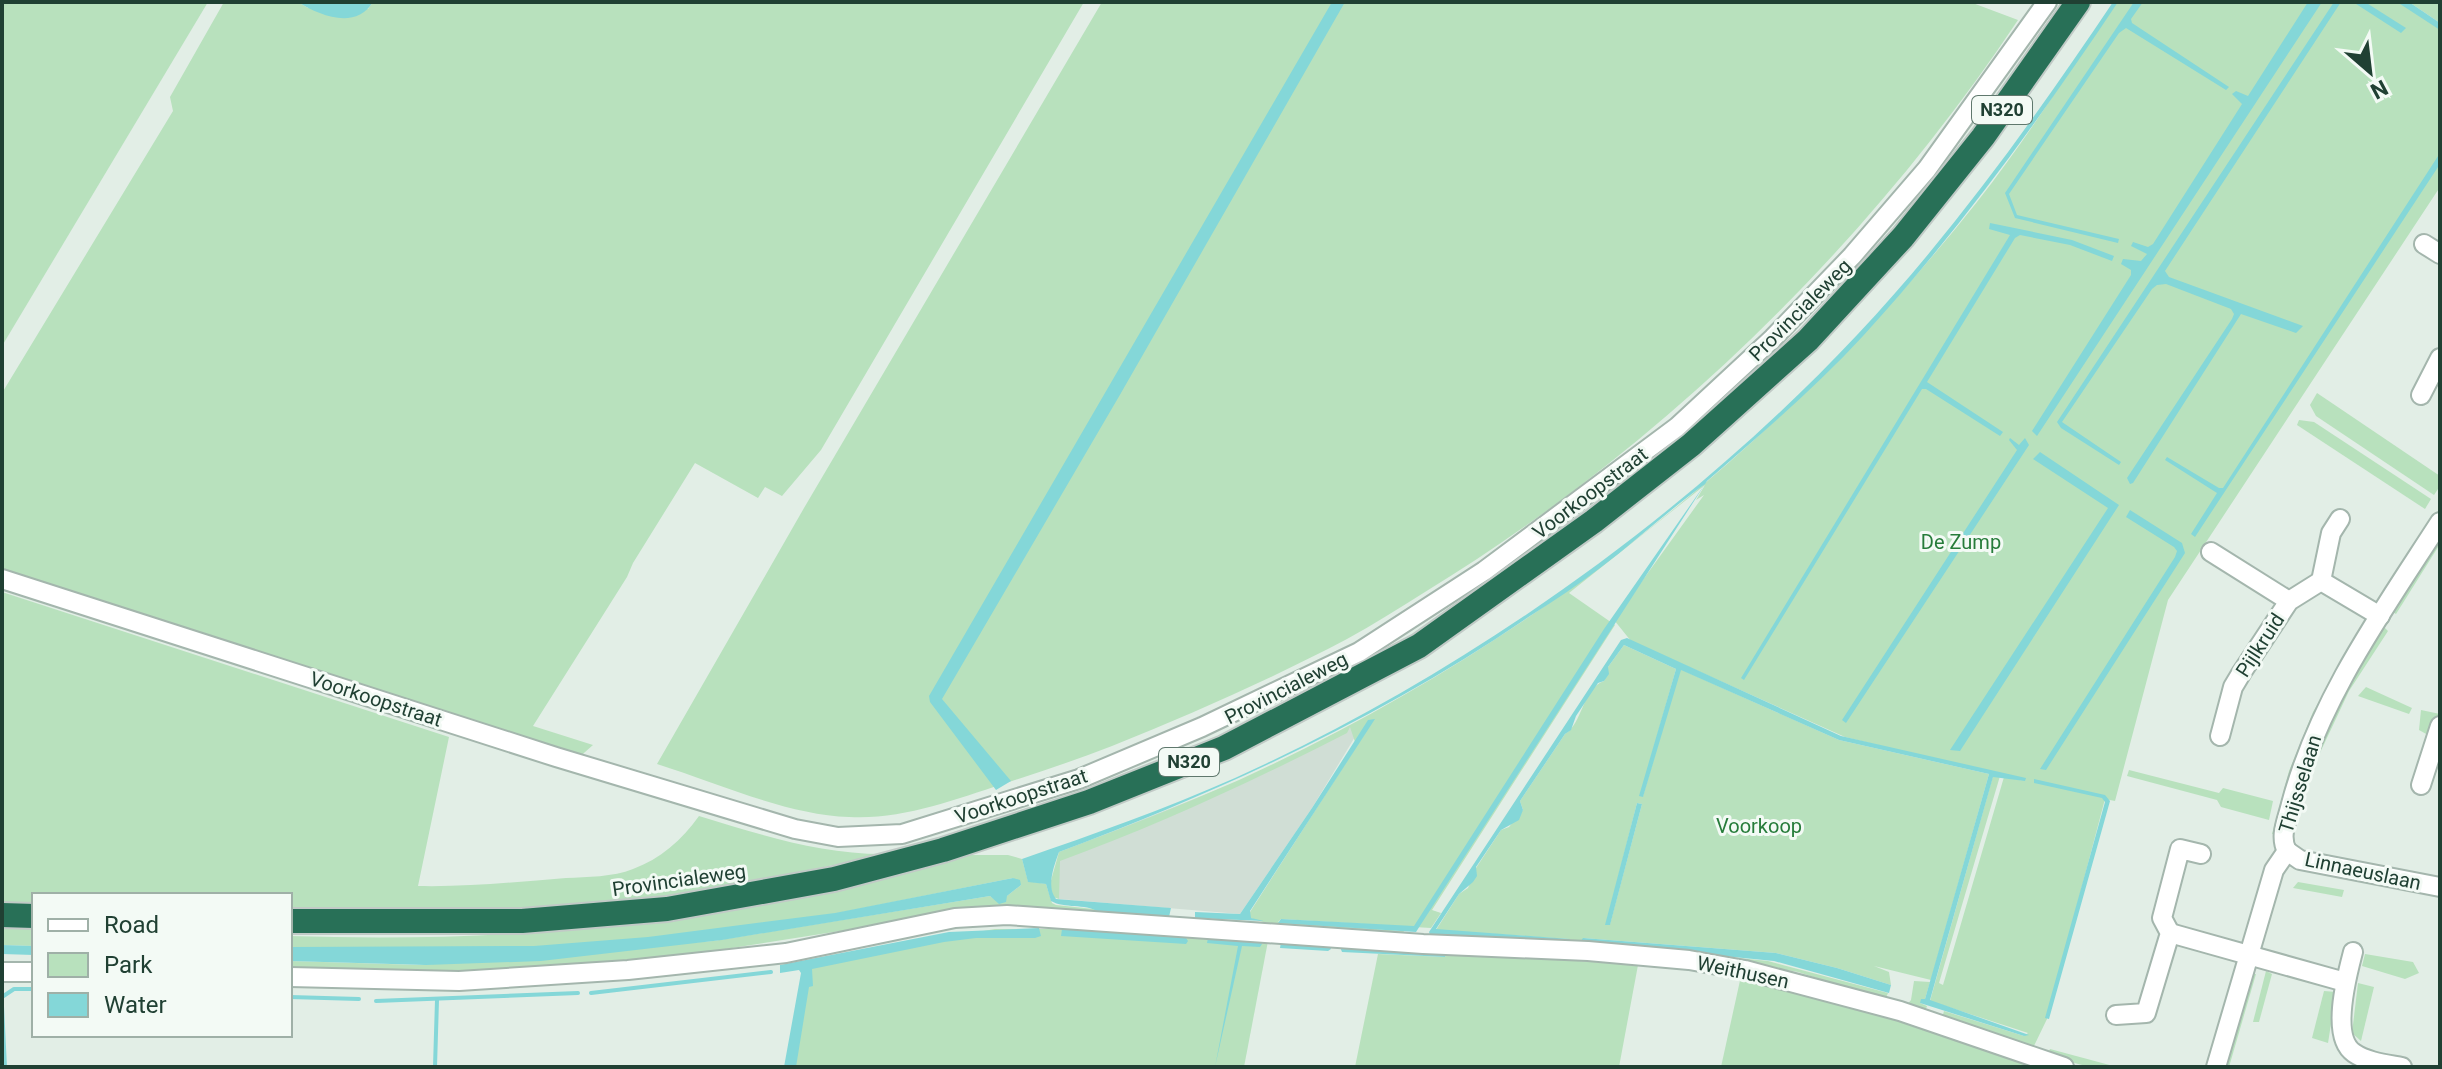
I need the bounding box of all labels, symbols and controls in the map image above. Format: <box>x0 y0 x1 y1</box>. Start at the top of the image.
north arrow <box>2330 32 2410 112</box>
text: N <box>2366 75 2392 104</box>
road number: N320 <box>1972 96 2032 124</box>
street label: Provincialeweg <box>1744 254 1856 366</box>
street label: Voorkoopstraat <box>1528 442 1652 544</box>
park label: De Zump <box>1921 530 2001 554</box>
street label: Pijlkruid <box>2231 609 2289 681</box>
street label: Provincialeweg <box>1221 647 1351 729</box>
street label: Voorkoopstraat <box>307 666 445 732</box>
street label: Thijsselaan <box>2274 732 2326 836</box>
road number: N320 <box>1159 748 1219 776</box>
street label: Voorkoopstraat <box>952 763 1090 829</box>
park label: Voorkoop <box>1716 814 1802 838</box>
street label: Linnaeuslaan <box>2303 847 2423 895</box>
street label: Provincialeweg <box>611 859 747 901</box>
legend <box>32 893 292 1037</box>
text: Road <box>104 911 159 939</box>
text: Park <box>104 951 153 979</box>
street label: Weithusen <box>1695 951 1791 993</box>
text: Water <box>104 991 167 1019</box>

